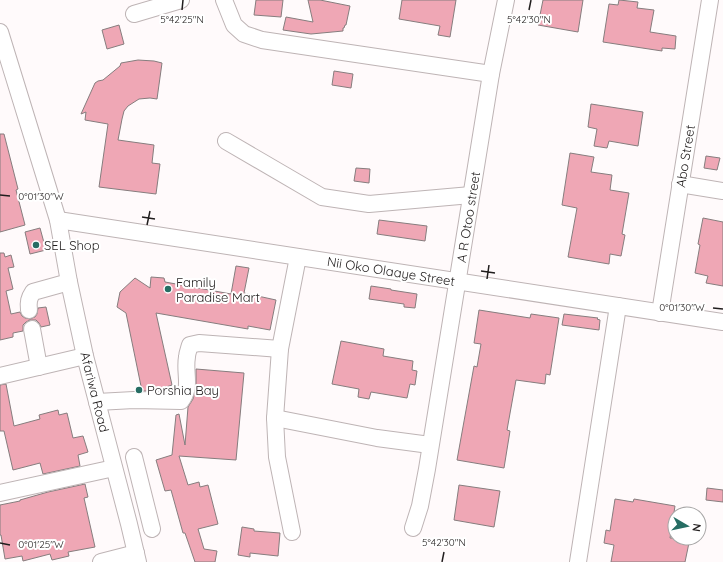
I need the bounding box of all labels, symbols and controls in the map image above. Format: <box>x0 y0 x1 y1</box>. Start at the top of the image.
text: 5°42'25"N <box>160 13 204 26</box>
text: 5°42'30"N <box>507 13 551 26</box>
street label: Abo Street <box>672 124 698 188</box>
street label: A R Otoo street <box>453 170 483 264</box>
text: 0°01'30"W <box>18 190 64 203</box>
place label: SEL Shop <box>44 237 100 253</box>
marker: SEL Shop <box>31 240 41 250</box>
street label: Nii Oko Olaaye Street <box>326 253 456 289</box>
place label: Family Paradise Mart <box>176 274 260 305</box>
marker: Family Paradise Mart <box>163 284 173 294</box>
text: 0°01'30"W <box>659 301 705 314</box>
street label: Afariwa Road <box>77 350 113 434</box>
place label: Porshia Bay <box>147 382 219 398</box>
marker: Porshia Bay <box>134 385 144 395</box>
north arrow <box>667 506 707 546</box>
text: N <box>689 522 704 533</box>
text: 5°42'30"N <box>422 536 466 549</box>
text: 0°01'25"W <box>18 538 64 551</box>

